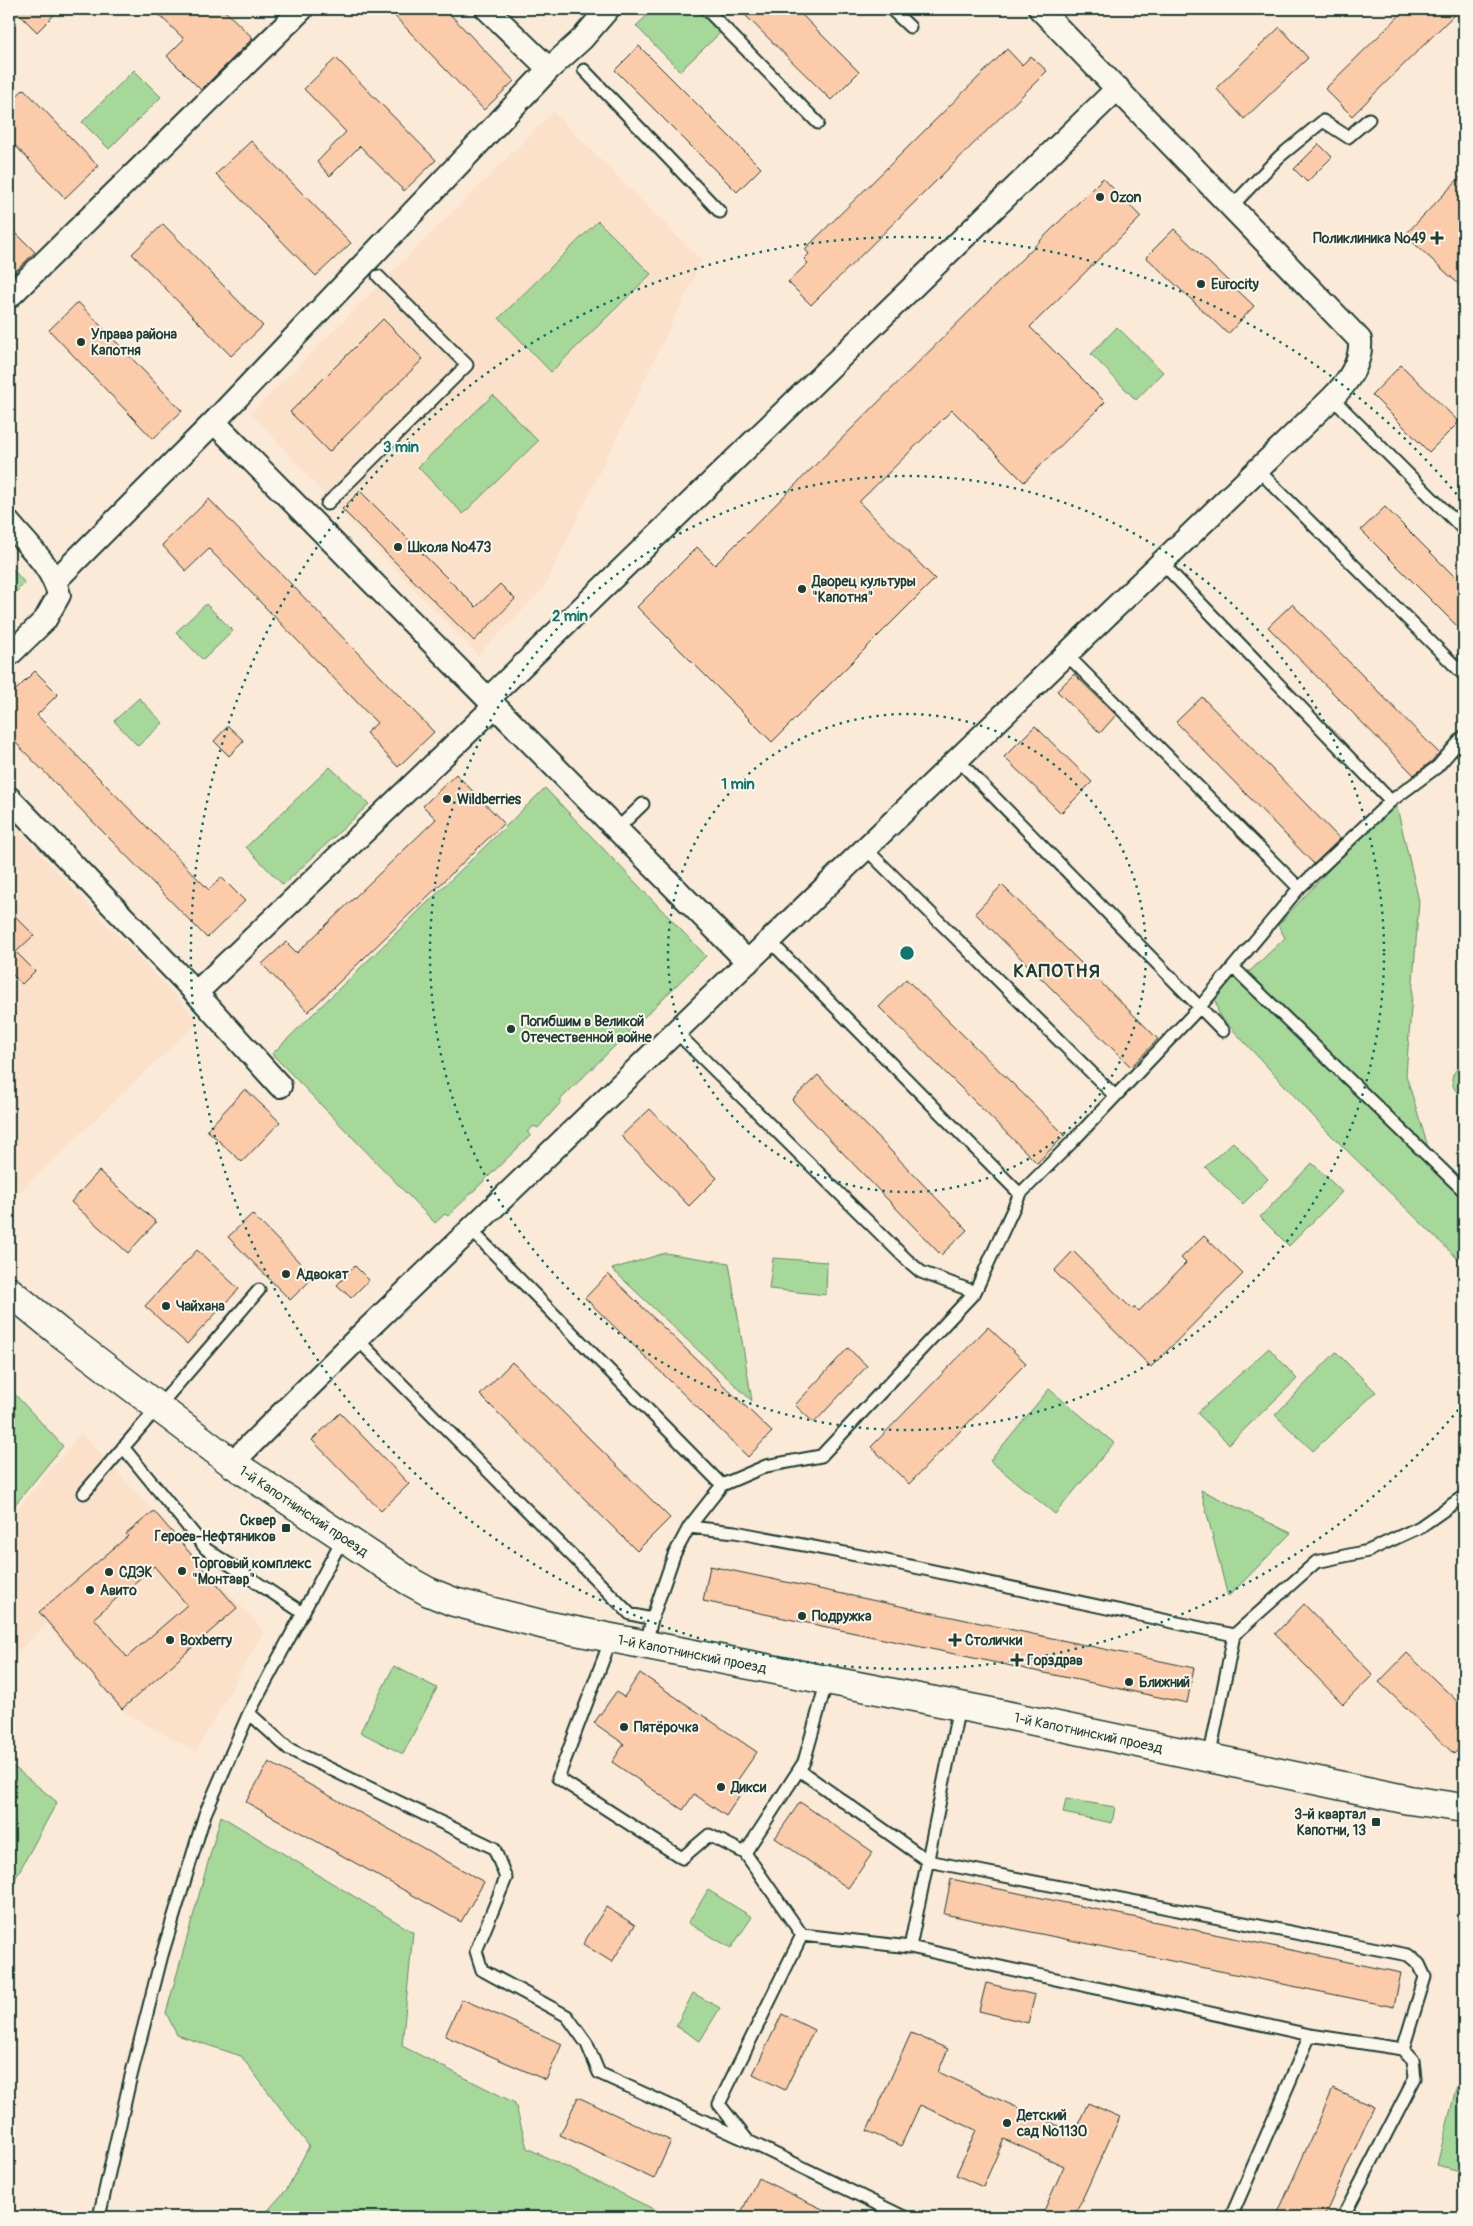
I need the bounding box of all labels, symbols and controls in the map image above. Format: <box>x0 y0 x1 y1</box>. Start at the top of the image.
place label: Ozon <box>1110 189 1142 206</box>
marker: Ozon <box>1094 191 1106 203</box>
place label: Поликлиника №49 <box>1313 230 1426 247</box>
marker: Поликлиника №49 <box>1430 231 1444 245</box>
place label: Eurocity <box>1211 276 1259 293</box>
marker: Eurocity <box>1195 278 1207 290</box>
place label: Управа района Капотня <box>91 326 177 359</box>
marker: Управа района Капотня <box>75 336 87 348</box>
text: 3 min <box>383 438 419 457</box>
place label: Школа №473 <box>407 539 492 556</box>
marker: Школа №473 <box>392 541 404 553</box>
place label: Дворец культуры "Капотня" <box>811 573 916 606</box>
marker: Дворец культуры "Капотня" <box>796 583 808 595</box>
text: 2 min <box>552 607 588 626</box>
text: 1 min <box>721 775 755 794</box>
place label: Wildberries <box>457 791 522 808</box>
marker: Wildberries <box>441 793 453 805</box>
centre of rings <box>898 944 916 962</box>
district label: КАПОТНЯ <box>1013 959 1101 983</box>
place label: Погибшим в Великой Отечественной войне <box>521 1013 653 1046</box>
marker: Погибшим в Великой Отечественной войне <box>505 1023 517 1035</box>
place label: Адвокат <box>296 1266 350 1283</box>
marker: Адвокат <box>280 1268 292 1280</box>
place label: Чайхана <box>176 1298 225 1315</box>
marker: Чайхана <box>160 1300 172 1312</box>
street label: 1-й Капотнинский проезд <box>236 1462 372 1561</box>
place label: Сквер Героев-Нефтяников <box>154 1512 276 1545</box>
marker: Сквер Героев-Нефтяников <box>280 1522 292 1534</box>
place label: Торговый комплекс "Монтавр" <box>191 1555 312 1588</box>
place label: СДЭК <box>119 1564 153 1581</box>
marker: Торговый комплекс "Монтавр" <box>176 1565 188 1577</box>
marker: СДЭК <box>103 1566 115 1578</box>
place label: Авито <box>100 1582 137 1599</box>
marker: Авито <box>84 1584 96 1596</box>
place label: Подружка <box>812 1608 872 1625</box>
marker: Подружка <box>796 1610 808 1622</box>
street label: 1-й Капотнинский проезд <box>616 1631 769 1677</box>
place label: Boxberry <box>180 1632 232 1649</box>
place label: Столички <box>965 1632 1023 1649</box>
marker: Boxberry <box>164 1634 176 1646</box>
marker: Столички <box>949 1634 961 1646</box>
place label: Горздрав <box>1027 1652 1083 1669</box>
marker: Горздрав <box>1011 1654 1023 1666</box>
place label: Ближний <box>1139 1674 1190 1691</box>
marker: Ближний <box>1123 1676 1135 1688</box>
street label: 1-й Капотнинский проезд <box>1012 1709 1165 1757</box>
place label: Пятёрочка <box>634 1719 699 1736</box>
marker: Пятёрочка <box>618 1721 630 1733</box>
place label: Дикси <box>730 1779 767 1796</box>
marker: Дикси <box>715 1781 727 1793</box>
place label: 3-й квартал Капотни, 13 <box>1294 1806 1366 1839</box>
marker: 3-й квартал Капотни, 13 <box>1370 1816 1382 1828</box>
place label: Детский сад №1130 <box>1016 2107 1088 2140</box>
marker: Детский сад №1130 <box>1001 2117 1013 2129</box>

